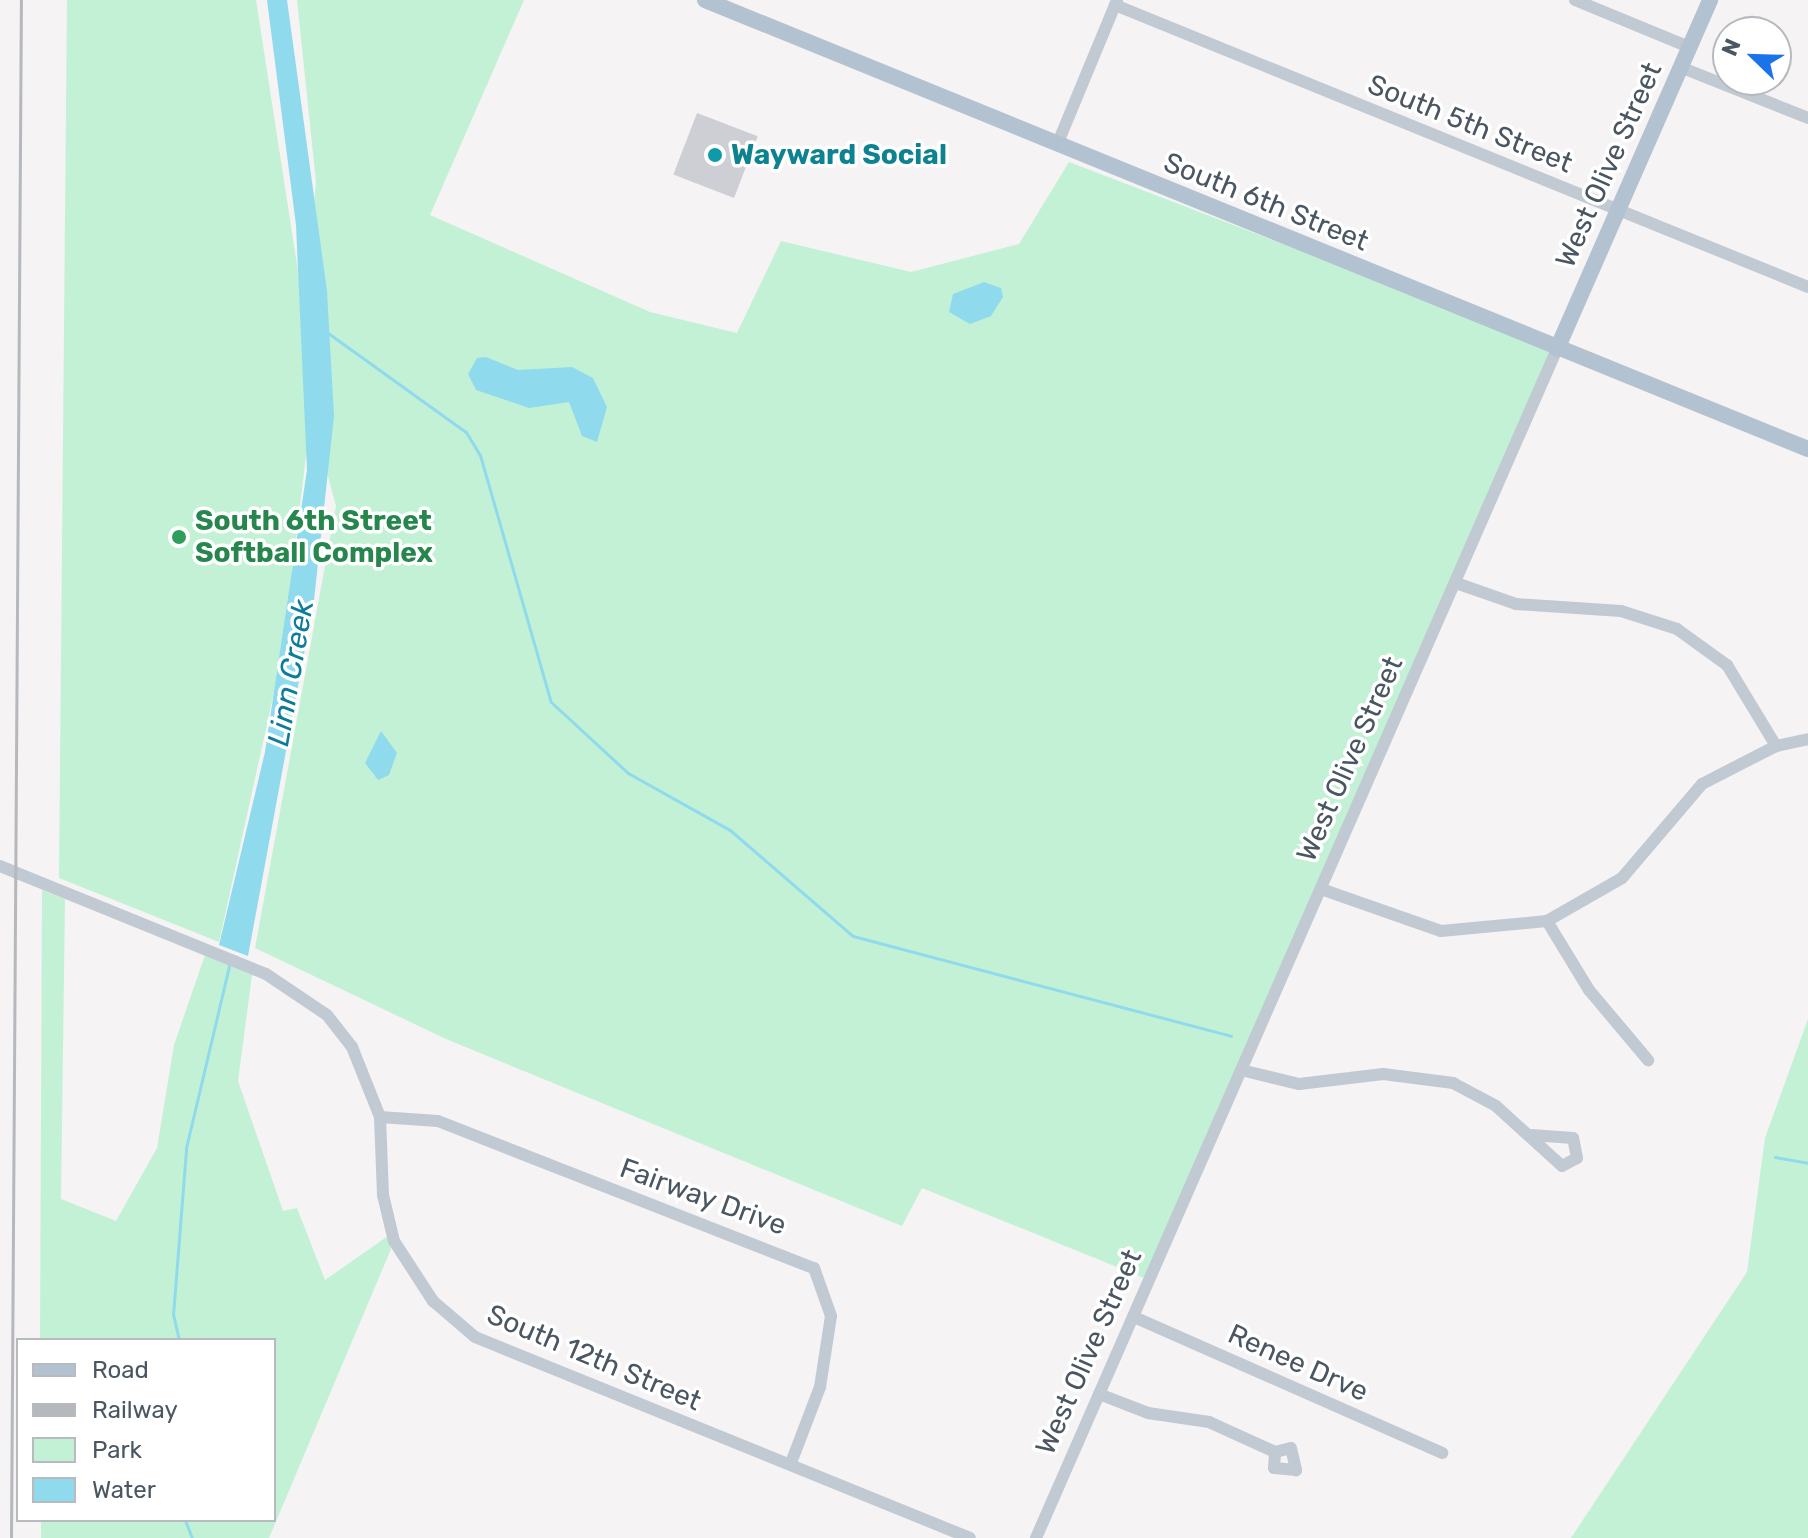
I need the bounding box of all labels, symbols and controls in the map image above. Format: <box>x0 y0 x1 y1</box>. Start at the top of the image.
north arrow <box>1712 16 1792 96</box>
text: N <box>1716 35 1747 60</box>
street label: West Olive Street <box>1549 57 1669 273</box>
street label: South 5th Street <box>1363 68 1577 180</box>
place label: Wayward Social <box>731 138 947 172</box>
marker: Wayward Social <box>706 146 724 164</box>
street label: South 6th Street <box>1159 146 1373 258</box>
place label: South 6th Street Softball Complex <box>195 504 433 570</box>
marker: South 6th Street Softball Complex <box>170 528 188 546</box>
water label: Linn Creek <box>260 597 322 749</box>
street label: West Olive Street <box>1290 651 1410 867</box>
street label: Fairway Drive <box>615 1151 791 1243</box>
street label: West Olive Street <box>1029 1244 1149 1460</box>
street label: South 12th Street <box>482 1298 706 1418</box>
street label: Renee Drve <box>1223 1317 1373 1409</box>
legend <box>16 1338 276 1522</box>
text: Road <box>92 1356 149 1384</box>
text: Railway <box>92 1396 178 1424</box>
text: Park <box>92 1436 142 1464</box>
text: Water <box>92 1476 156 1504</box>

